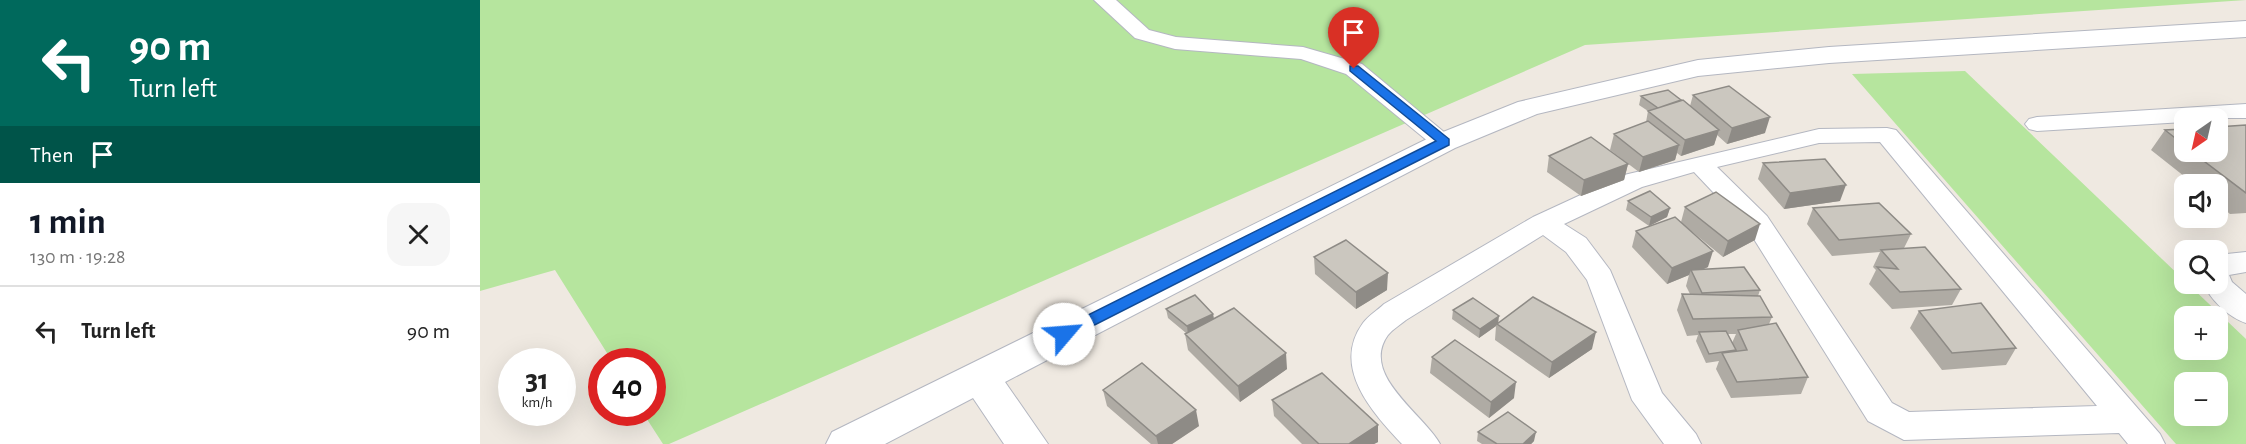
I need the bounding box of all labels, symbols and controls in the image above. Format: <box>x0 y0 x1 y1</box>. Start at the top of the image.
pin <box>1328 7 1379 69</box>
icon: arrive <box>1337 16 1370 49</box>
icon: left <box>30 24 108 102</box>
text: 90 m <box>129 26 211 68</box>
text: Turn left <box>129 75 217 102</box>
north arrow <box>2174 108 2228 162</box>
map controls <box>2174 108 2228 426</box>
icon: arrive <box>86 138 119 171</box>
text: Then <box>30 144 74 166</box>
button: sound <box>2174 174 2228 228</box>
button: close <box>387 203 450 266</box>
text: 1 min <box>30 204 106 240</box>
button: search <box>2174 240 2228 294</box>
text: 130 m · 19:28 <box>30 247 126 267</box>
position arrow <box>1032 302 1096 366</box>
button: + <box>2174 306 2228 360</box>
icon: left <box>30 315 63 348</box>
text: Turn left <box>81 320 155 342</box>
text: 90 m <box>407 320 450 342</box>
speed limit sign: 40 <box>588 348 666 426</box>
text: 31 <box>525 365 549 395</box>
button: − <box>2174 372 2228 426</box>
text: km/h <box>522 395 552 410</box>

